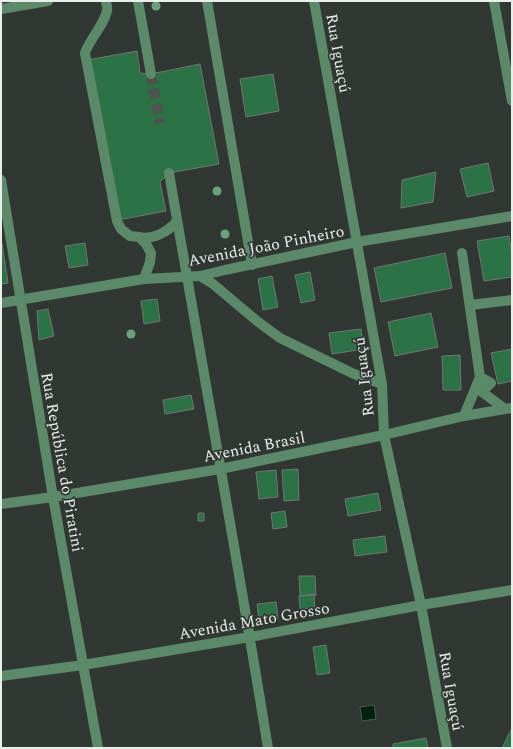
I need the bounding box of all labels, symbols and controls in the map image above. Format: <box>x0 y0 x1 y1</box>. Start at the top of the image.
street label: Rua Iguaçú <box>319 12 357 95</box>
street label: Avenida João Pinheiro <box>186 219 346 273</box>
street label: Rua Iguaçú <box>347 336 381 418</box>
street label: Rua República do Piratini <box>34 370 90 554</box>
street label: Avenida Brasil <box>201 425 307 469</box>
street label: Avenida Mato Grosso <box>177 596 332 646</box>
street label: Rua Iguaçú <box>432 650 470 733</box>

